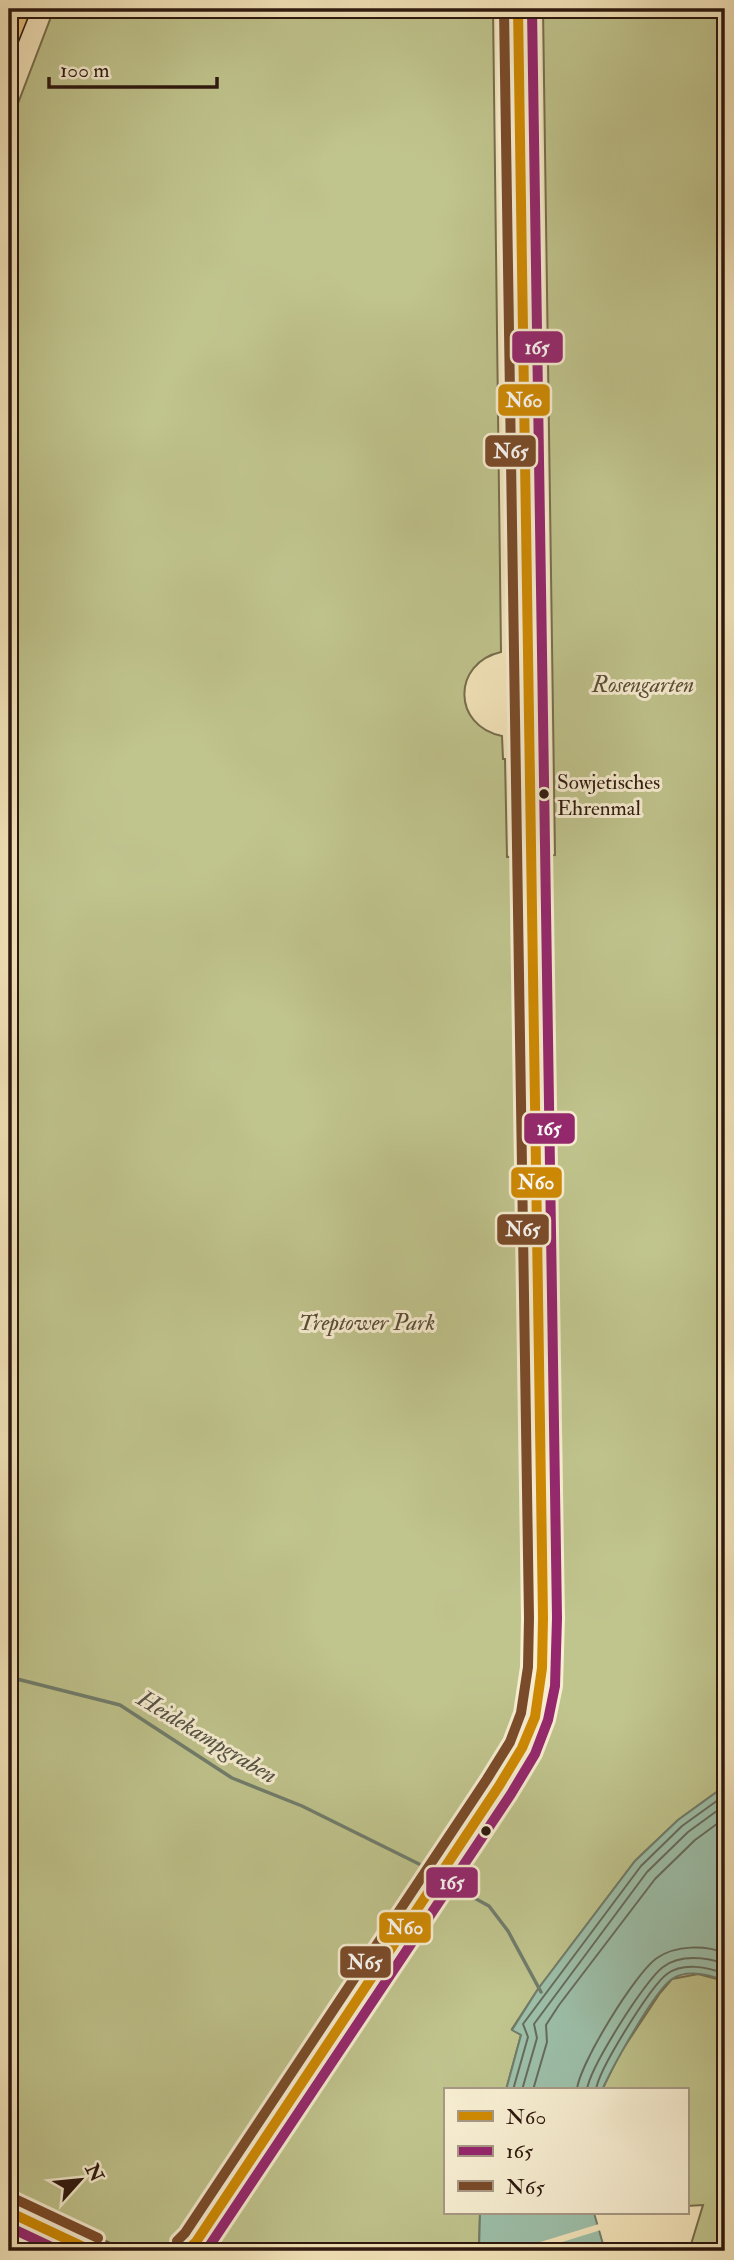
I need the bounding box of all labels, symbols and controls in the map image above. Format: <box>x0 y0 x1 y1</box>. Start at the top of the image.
scale bar <box>49 46 217 90</box>
text: 100 m <box>60 57 110 84</box>
line badge: 165 <box>511 330 564 364</box>
text: 165 <box>525 336 550 360</box>
line badge: N60 <box>497 383 551 417</box>
text: N60 <box>505 389 542 413</box>
line badge: N65 <box>484 434 537 468</box>
text: N65 <box>493 440 529 464</box>
park label: Rosengarten <box>591 670 694 699</box>
place label: Sowjetisches Ehrenmal <box>557 769 660 822</box>
marker: Sowjetisches Ehrenmal <box>537 787 551 801</box>
line badge: 165 <box>523 1112 576 1145</box>
text: 165 <box>537 1117 562 1141</box>
line badge: N60 <box>510 1166 563 1199</box>
text: N60 <box>517 1171 554 1195</box>
line badge: N65 <box>496 1213 550 1246</box>
text: N65 <box>505 1218 541 1242</box>
park label: Treptower Park <box>299 1308 435 1337</box>
water label: Heidekampgraben <box>131 1683 283 1791</box>
unlabelled marker <box>479 1824 493 1838</box>
line badge: 165 <box>425 1866 479 1899</box>
text: 165 <box>440 1871 465 1895</box>
line badge: N60 <box>378 1911 432 1944</box>
text: N60 <box>386 1916 423 1940</box>
line badge: N65 <box>339 1945 392 1979</box>
text: N65 <box>347 1951 383 1975</box>
legend <box>444 2088 688 2214</box>
text: N60 <box>506 2104 546 2131</box>
text: 165 <box>506 2138 534 2165</box>
north arrow <box>46 2144 116 2214</box>
text: N <box>79 2159 109 2187</box>
text: N65 <box>506 2174 545 2201</box>

